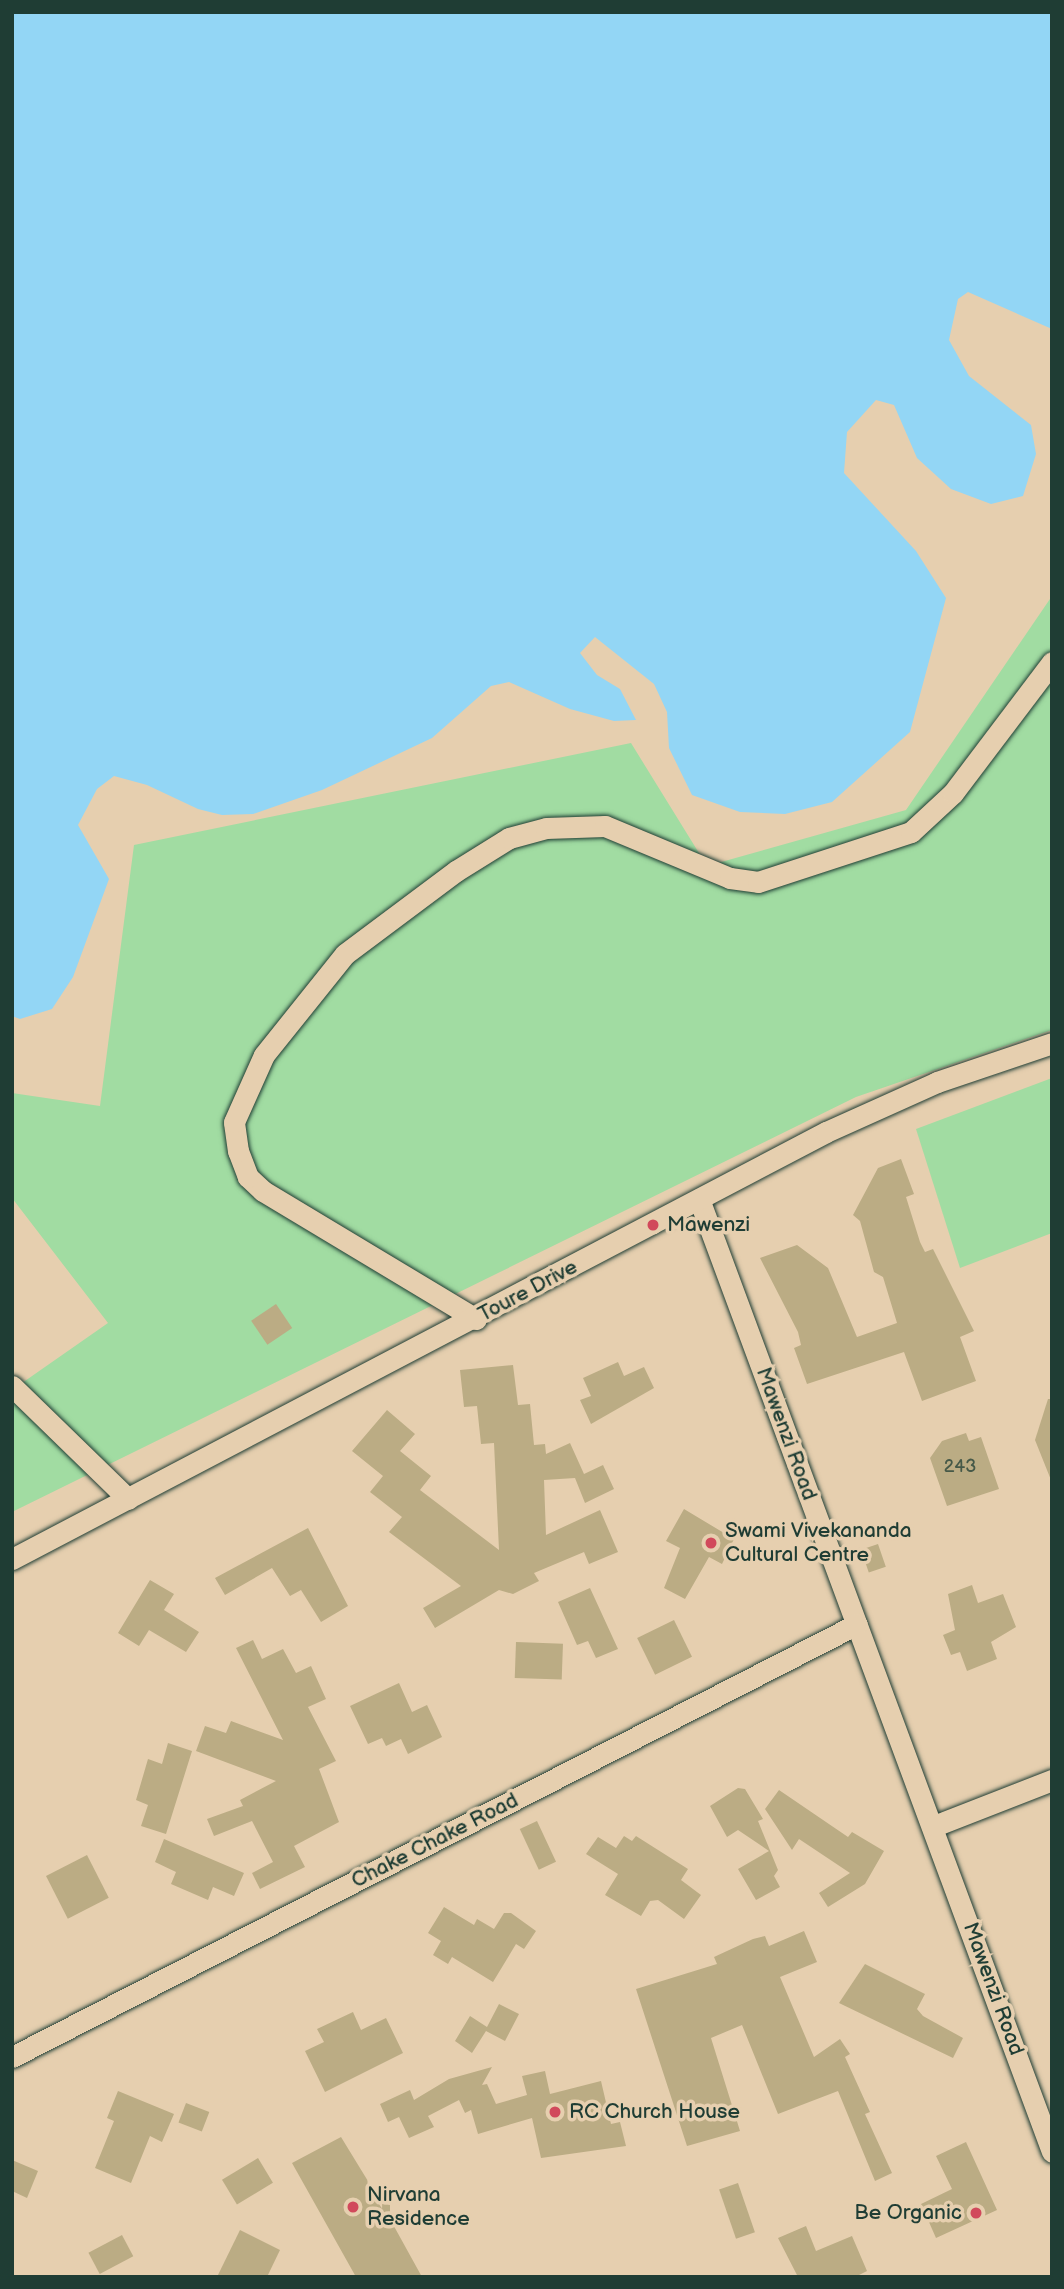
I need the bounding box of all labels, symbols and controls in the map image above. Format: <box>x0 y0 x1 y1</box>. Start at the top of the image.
place label: Mawenzi <box>667 1212 750 1238</box>
marker: Mawenzi <box>645 1217 661 1233</box>
street label: Toure Drive <box>474 1254 582 1328</box>
street label: Mawenzi Road <box>750 1364 822 1504</box>
house number: 243 <box>944 1456 976 1478</box>
place label: Swami Vivekananda Cultural Centre <box>725 1518 912 1568</box>
marker: Swami Vivekananda Cultural Centre <box>703 1535 719 1551</box>
street label: Chake Chake Road <box>347 1788 523 1894</box>
street label: Mawenzi Road <box>957 1919 1029 2059</box>
place label: RC Church House <box>569 2099 740 2125</box>
marker: RC Church House <box>547 2104 563 2120</box>
place label: Nirvana Residence <box>367 2182 470 2232</box>
marker: Nirvana Residence <box>345 2199 361 2215</box>
place label: Be Organic <box>854 2200 962 2226</box>
marker: Be Organic <box>968 2205 984 2221</box>

